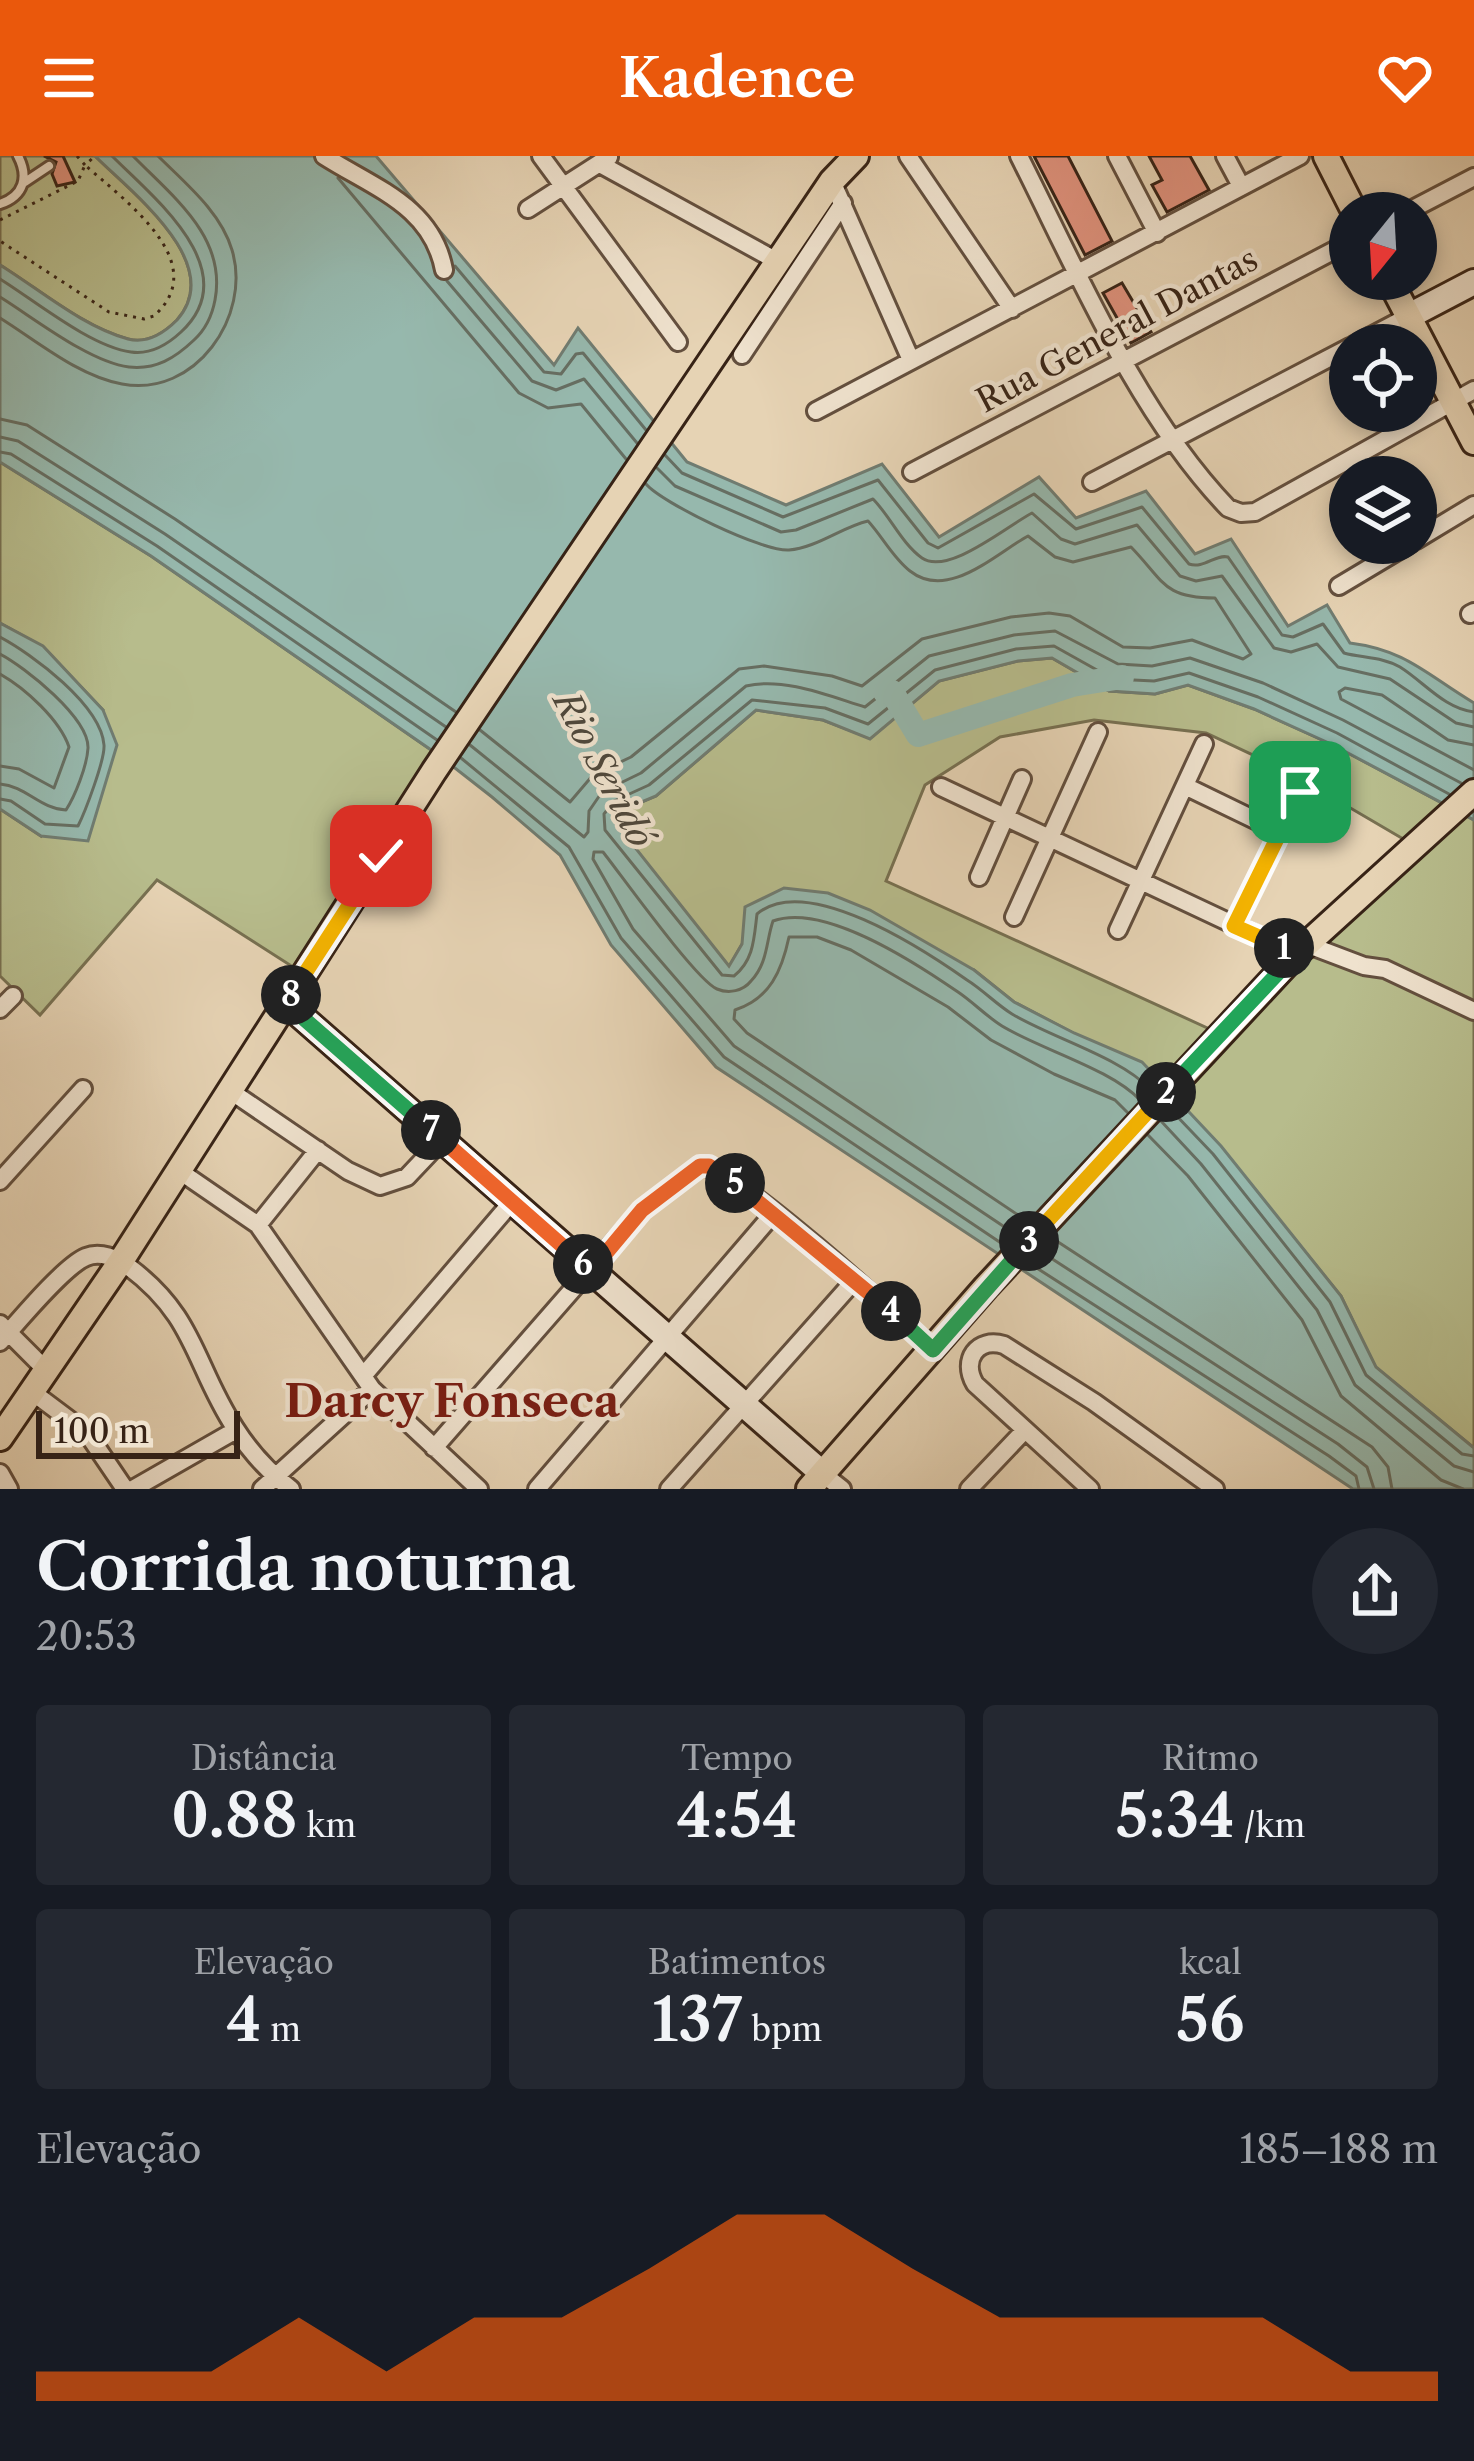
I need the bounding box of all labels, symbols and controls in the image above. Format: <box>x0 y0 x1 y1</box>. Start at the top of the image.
icon: menu <box>36 45 102 111</box>
text: Kadence <box>619 45 855 111</box>
icon: heart <box>1372 45 1438 111</box>
north arrow <box>1329 192 1437 300</box>
map controls <box>1329 192 1437 564</box>
street label: Rua General Dantas <box>969 239 1265 421</box>
button: locate <box>1329 324 1437 432</box>
button: layers <box>1329 456 1437 564</box>
water label: Rio Seridó <box>543 681 664 856</box>
pin <box>1249 741 1351 843</box>
icon: arrive <box>1267 759 1333 825</box>
pin <box>330 805 432 907</box>
icon: check <box>348 823 414 889</box>
pin: 1 <box>1254 918 1314 978</box>
text: 1 <box>1277 927 1291 968</box>
pin: 8 <box>261 965 321 1025</box>
text: 8 <box>281 974 301 1015</box>
pin: 2 <box>1136 1062 1196 1122</box>
text: 2 <box>1156 1071 1176 1112</box>
pin: 7 <box>401 1100 461 1160</box>
text: 7 <box>422 1109 440 1150</box>
pin: 5 <box>705 1153 765 1213</box>
text: 5 <box>726 1162 744 1203</box>
pin: 3 <box>999 1211 1059 1271</box>
text: 3 <box>1020 1220 1038 1261</box>
pin: 6 <box>553 1234 613 1294</box>
text: 6 <box>573 1243 593 1284</box>
pin: 4 <box>861 1281 921 1341</box>
text: 4 <box>881 1290 901 1331</box>
district label: Darcy Fonseca <box>284 1373 621 1429</box>
scale bar <box>36 1405 240 1458</box>
text: 100 m <box>54 1411 149 1452</box>
text: Corrida noturna <box>36 1526 575 1607</box>
button: share <box>1312 1528 1438 1654</box>
text: 20:53 <box>36 1612 137 1660</box>
text: Distância <box>191 1738 336 1779</box>
text: Tempo <box>681 1738 793 1779</box>
text: Ritmo <box>1162 1738 1259 1779</box>
text: 0.88 <box>171 1779 298 1853</box>
text: 4:54 <box>677 1779 797 1853</box>
text: 5:34 <box>1115 1779 1235 1853</box>
text: km <box>298 1805 356 1846</box>
text: /km <box>1235 1805 1305 1846</box>
text: Elevação <box>194 1942 334 1983</box>
text: Batimentos <box>648 1942 826 1983</box>
text: kcal <box>1179 1942 1241 1983</box>
text: 4 <box>226 1983 262 2057</box>
text: 137 <box>652 1983 742 2057</box>
text: 56 <box>1176 1983 1245 2057</box>
text: m <box>262 2009 301 2050</box>
text: bpm <box>742 2009 822 2050</box>
text: Elevação <box>36 2125 201 2173</box>
text: 185–188 m <box>1239 2125 1438 2173</box>

